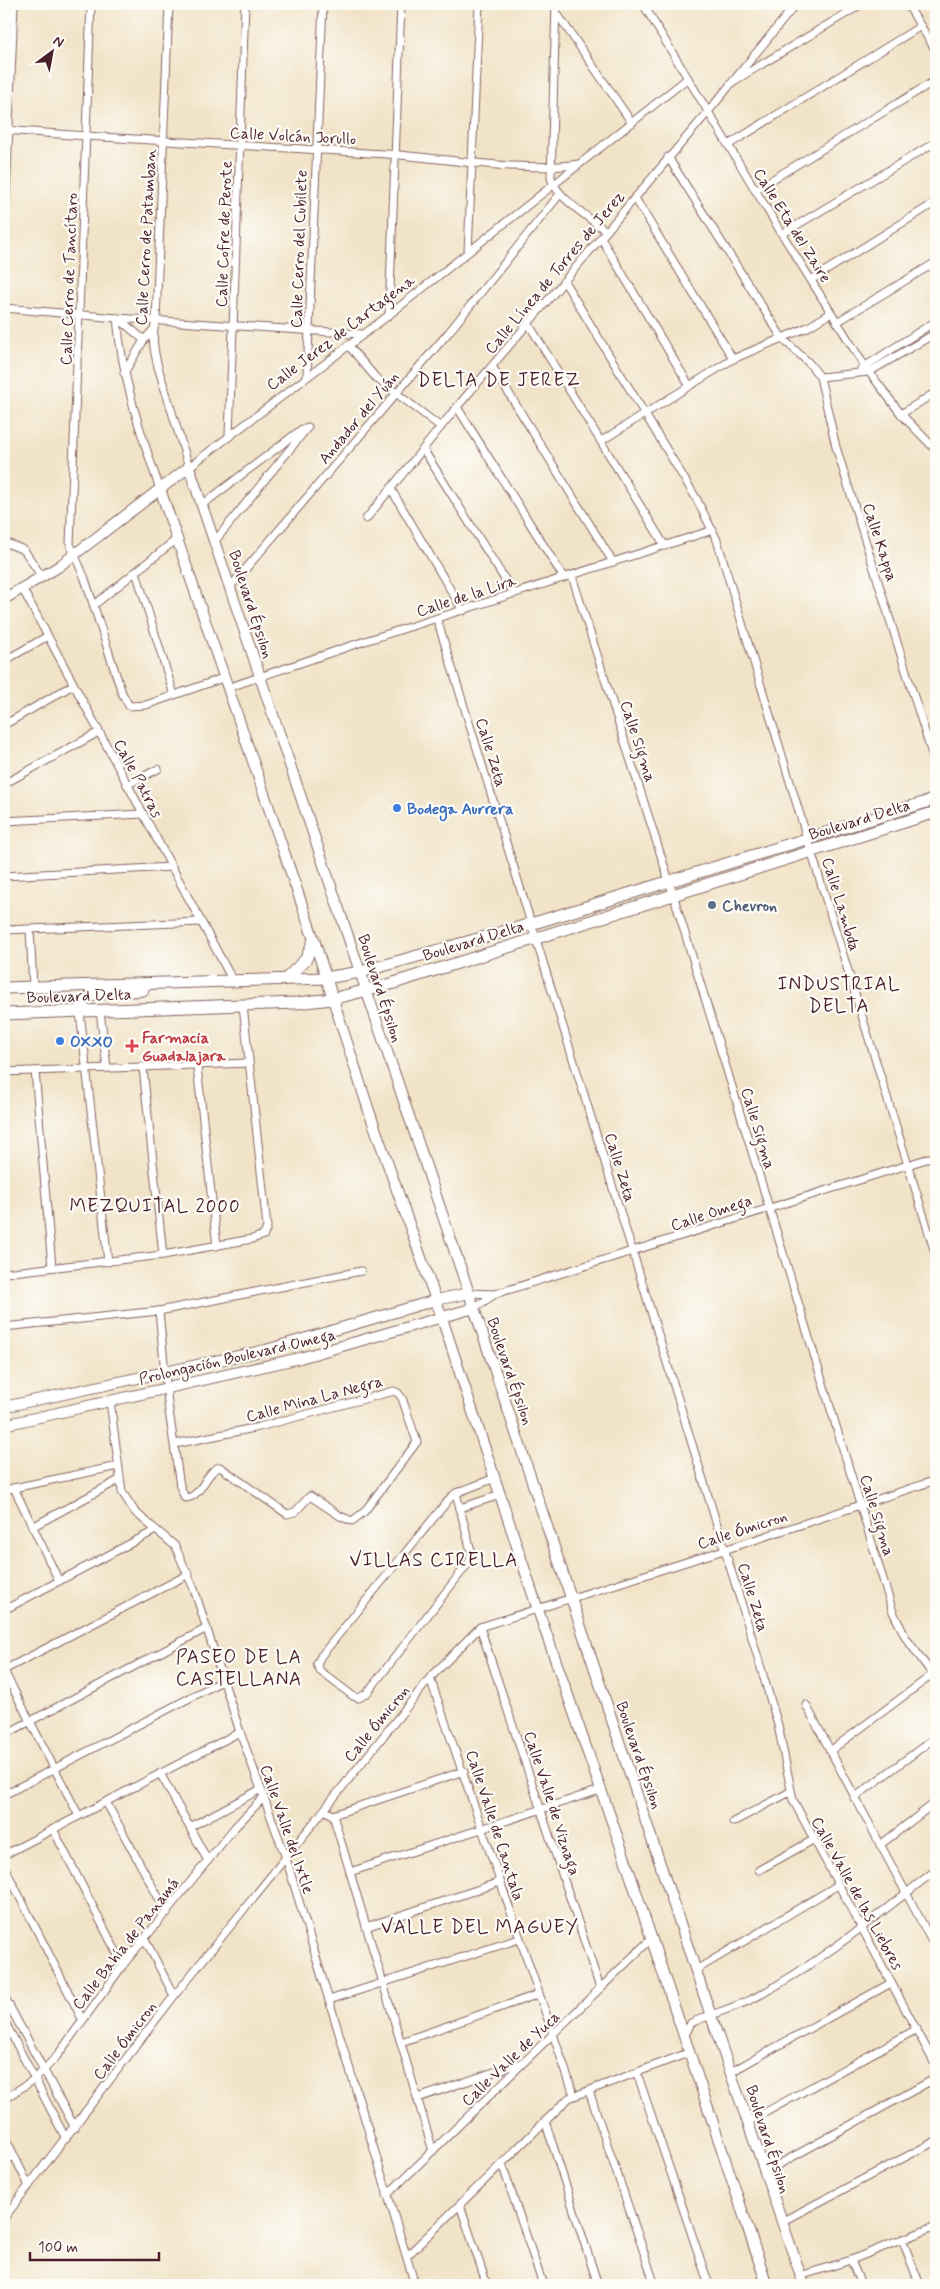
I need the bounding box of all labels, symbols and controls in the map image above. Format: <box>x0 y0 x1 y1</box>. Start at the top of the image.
north arrow <box>28 28 78 78</box>
text: N <box>50 32 67 52</box>
street label: Calle Volcán Jorullo <box>229 123 357 150</box>
street label: Calle Cerro de Patamban <box>131 148 162 326</box>
street label: Calle Cofre de Perote <box>211 160 238 308</box>
street label: Calle Eta del Zaire <box>748 164 835 287</box>
street label: Calle Cerro del Cubilete <box>286 170 313 329</box>
street label: Calle Línea de Torres de Jerez <box>481 187 630 359</box>
street label: Calle Cerro de Tancítaro <box>56 192 83 366</box>
street label: Calle Jerez de Cartagena <box>263 270 420 397</box>
street label: Andador del Yuán <box>314 367 404 469</box>
district label: DELTA DE JEREZ <box>417 368 581 393</box>
street label: Calle Kappa <box>857 501 902 584</box>
street label: Boulevard Épsilon <box>223 548 278 661</box>
street label: Calle de la Lira <box>414 570 519 622</box>
street label: Calle Sigma <box>614 698 661 785</box>
street label: Calle Zeta <box>470 715 511 790</box>
street label: Calle Patras <box>108 736 167 822</box>
street label: Boulevard Delta <box>806 795 913 846</box>
place label: Bodega Aurrera <box>407 799 514 822</box>
marker: Bodega Aurrera <box>391 802 403 814</box>
street label: Calle Lambda <box>816 855 865 954</box>
place label: Chevron <box>722 896 777 917</box>
marker: Chevron <box>706 899 718 911</box>
street label: Boulevard Delta <box>420 916 527 967</box>
street label: Boulevard Épsilon <box>352 932 407 1045</box>
district label: INDUSTRIAL DELTA <box>777 972 901 1019</box>
street label: Boulevard Delta <box>26 984 132 1009</box>
place label: Farmacia Guadalajara <box>142 1028 226 1067</box>
place label: OXXO <box>70 1032 113 1053</box>
marker: OXXO <box>54 1035 66 1047</box>
marker: Farmacia Guadalajara <box>126 1040 138 1052</box>
street label: Calle Sigma <box>734 1085 780 1172</box>
street label: Calle Zeta <box>599 1130 640 1205</box>
street label: Calle Omega <box>668 1190 755 1237</box>
district label: MEZQUITAL 2000 <box>69 1194 241 1219</box>
street label: Boulevard Épsilon <box>481 1315 538 1428</box>
street label: Prolongación Boulevard Omega <box>137 1325 338 1391</box>
street label: Calle Mina La Negra <box>244 1371 385 1429</box>
street label: Calle Sigma <box>853 1472 899 1559</box>
street label: Calle Ómicron <box>695 1506 790 1555</box>
district label: VILLAS CIRELLA <box>350 1548 518 1573</box>
street label: Calle Zeta <box>732 1560 773 1635</box>
district label: PASEO DE LA CASTELLANA <box>176 1645 302 1692</box>
street label: Calle Ómicron <box>340 1681 415 1767</box>
street label: Boulevard Épsilon <box>610 1699 667 1812</box>
street label: Calle Valle de Viznaga <box>517 1729 585 1879</box>
street label: Calle Valle de Cantala <box>460 1748 529 1903</box>
street label: Calle Valle del Ixtle <box>255 1762 319 1897</box>
street label: Calle Valle de las Liebres <box>806 1813 908 1974</box>
street label: Calle Bahía de Panamá <box>68 1873 184 2014</box>
district label: VALLE DEL MAGUEY <box>381 1915 579 1940</box>
street label: Calle Ómicron <box>89 1997 162 2085</box>
street label: Calle Valle de Yuca <box>457 2007 565 2111</box>
street label: Boulevard Épsilon <box>740 2083 795 2196</box>
scale bar <box>30 2229 159 2261</box>
text: 100 m <box>38 2238 78 2258</box>

